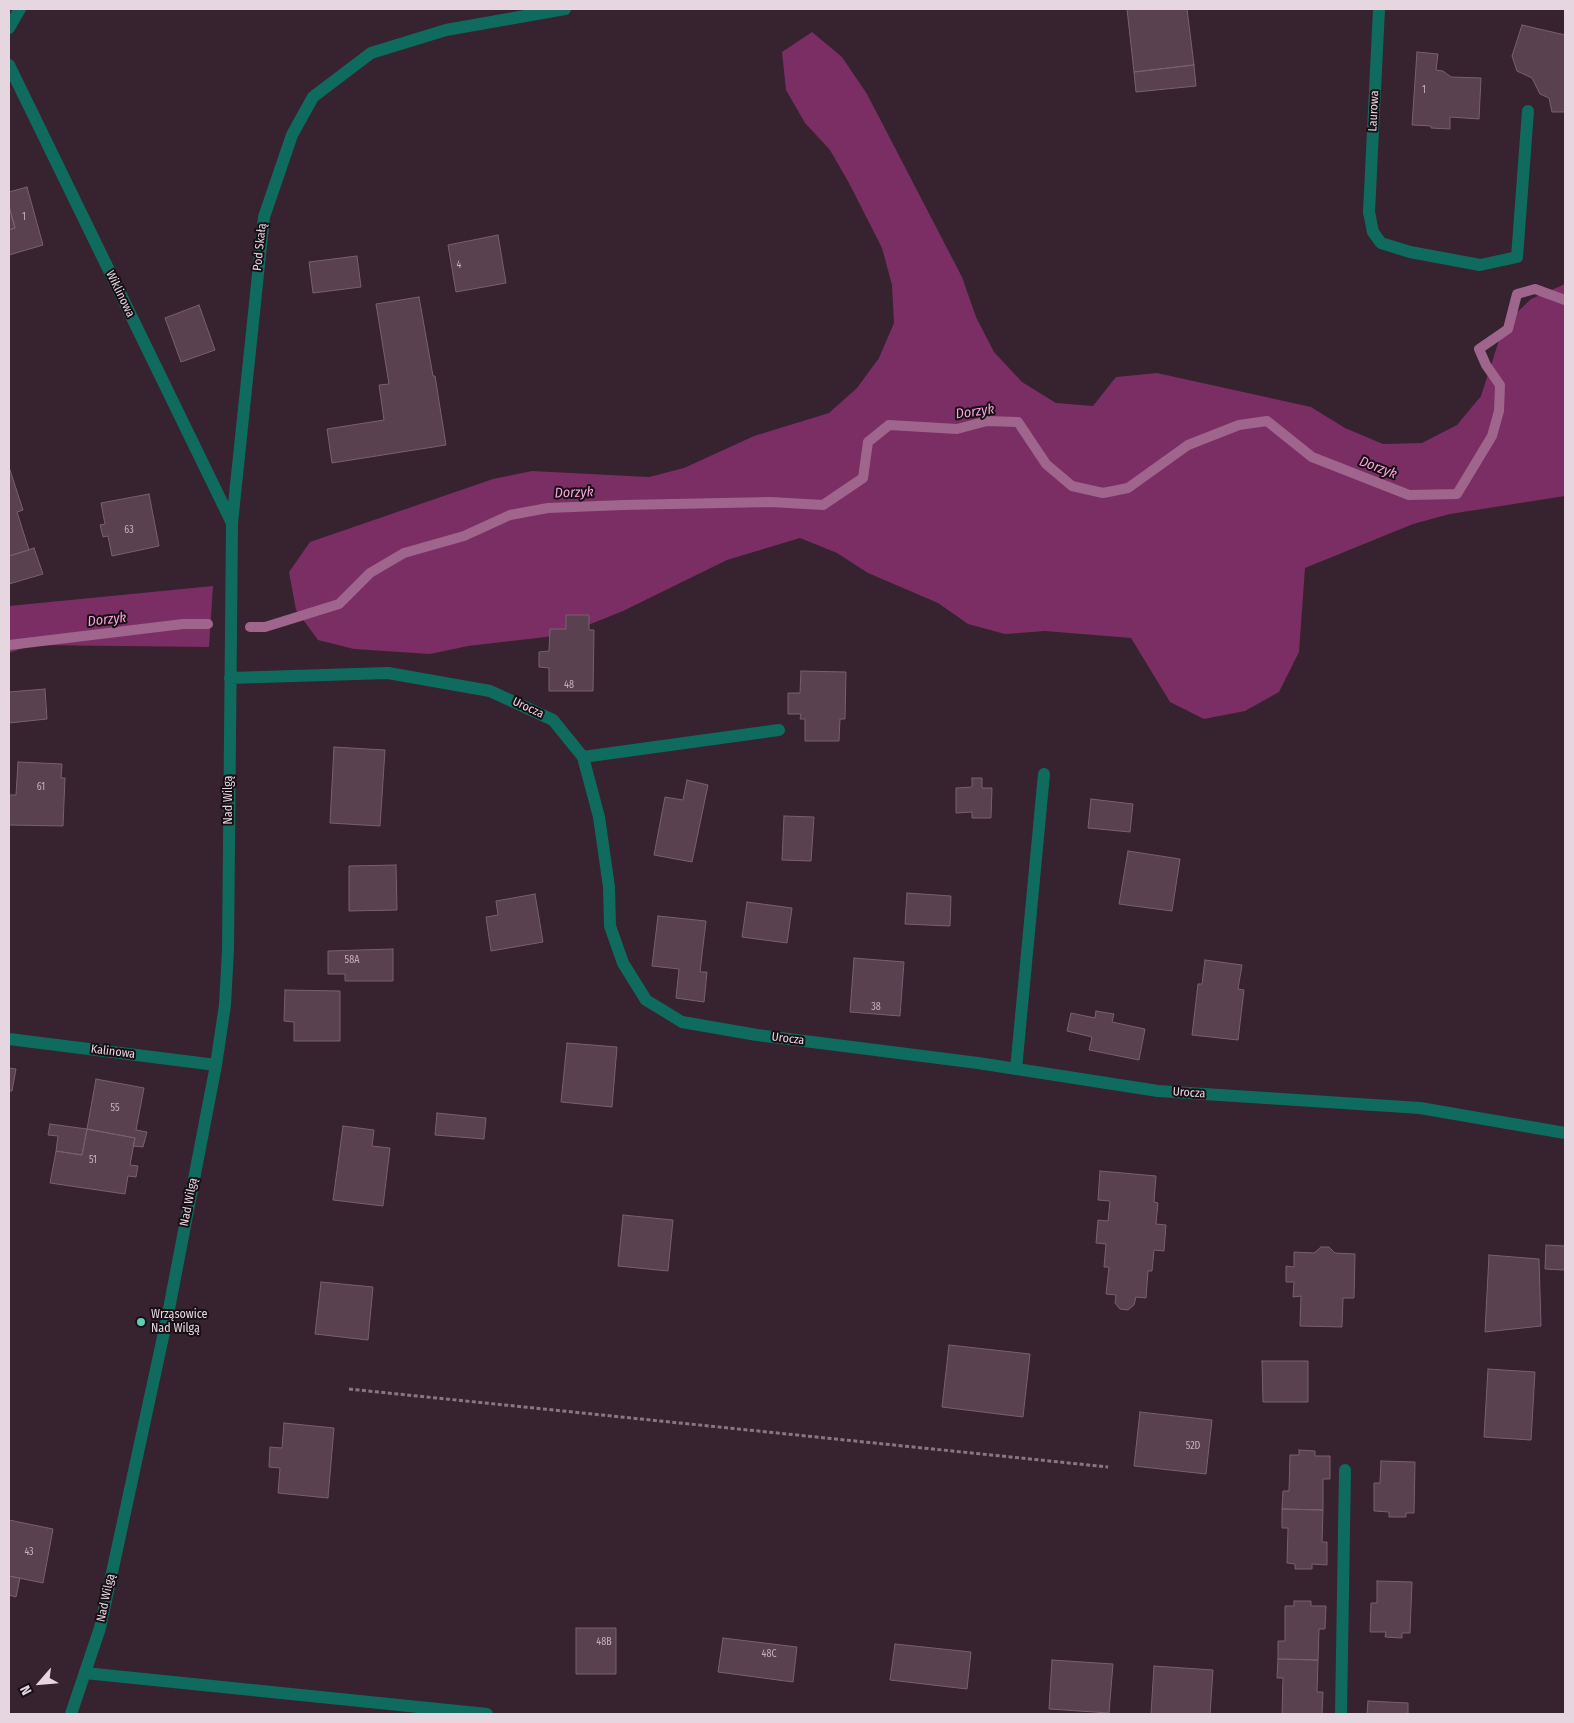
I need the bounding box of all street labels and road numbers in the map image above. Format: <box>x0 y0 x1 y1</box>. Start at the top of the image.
street label: Laurowa <box>1366 90 1382 132</box>
street label: Pod Skałą <box>250 222 270 272</box>
street label: Wiklinowa <box>103 268 137 320</box>
street label: Urocza <box>510 695 546 721</box>
street label: Nad Wilgą <box>222 776 236 824</box>
street label: Urocza <box>771 1030 805 1048</box>
street label: Kalinowa <box>90 1042 136 1062</box>
street label: Urocza <box>1172 1085 1206 1101</box>
street label: Nad Wilgą <box>177 1177 201 1227</box>
street label: Nad Wilgą <box>94 1573 118 1623</box>

